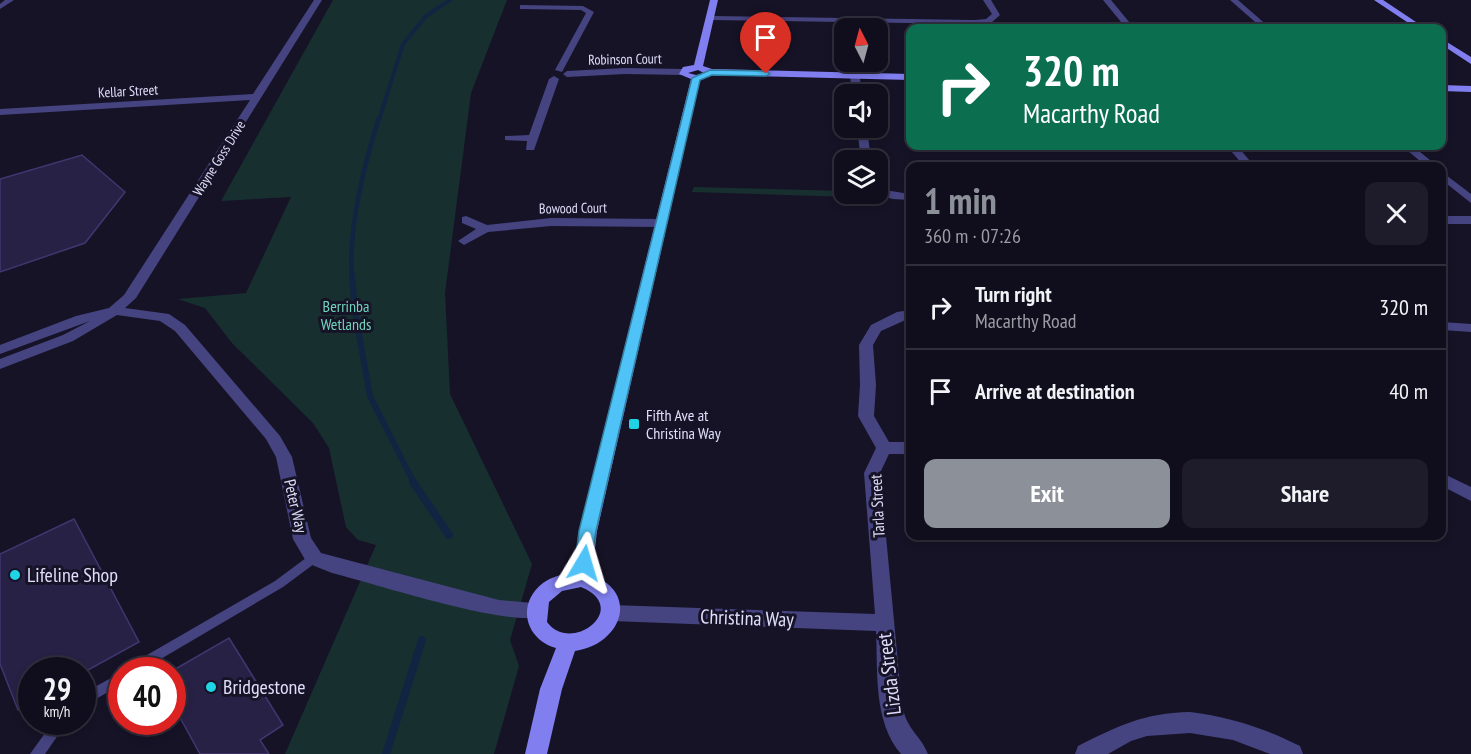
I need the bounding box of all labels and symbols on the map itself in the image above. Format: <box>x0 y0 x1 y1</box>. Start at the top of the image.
pin <box>740 12 791 74</box>
north arrow <box>834 18 888 72</box>
street label: Robinson Court <box>588 49 662 69</box>
street label: Kellar Street <box>98 80 159 102</box>
street label: Wayne Goss Drive <box>189 117 249 199</box>
street label: Bowood Court <box>539 198 607 218</box>
park label: Berrinba Wetlands <box>321 296 371 334</box>
place label: Fifth Ave at Christina Way <box>646 405 721 443</box>
marker: Fifth Ave at Christina Way <box>627 417 641 431</box>
street label: Tarla Street <box>865 473 889 538</box>
street label: Peter Way <box>280 477 312 535</box>
position arrow <box>552 531 616 595</box>
place label: Lifeline Shop <box>27 562 118 588</box>
marker: Lifeline Shop <box>8 568 22 582</box>
street label: Christina Way <box>700 603 795 633</box>
street label: Lizda Street <box>871 631 907 716</box>
speed limit sign: 40 <box>108 657 186 735</box>
place label: Bridgestone <box>223 674 306 700</box>
marker: Bridgestone <box>204 680 218 694</box>

